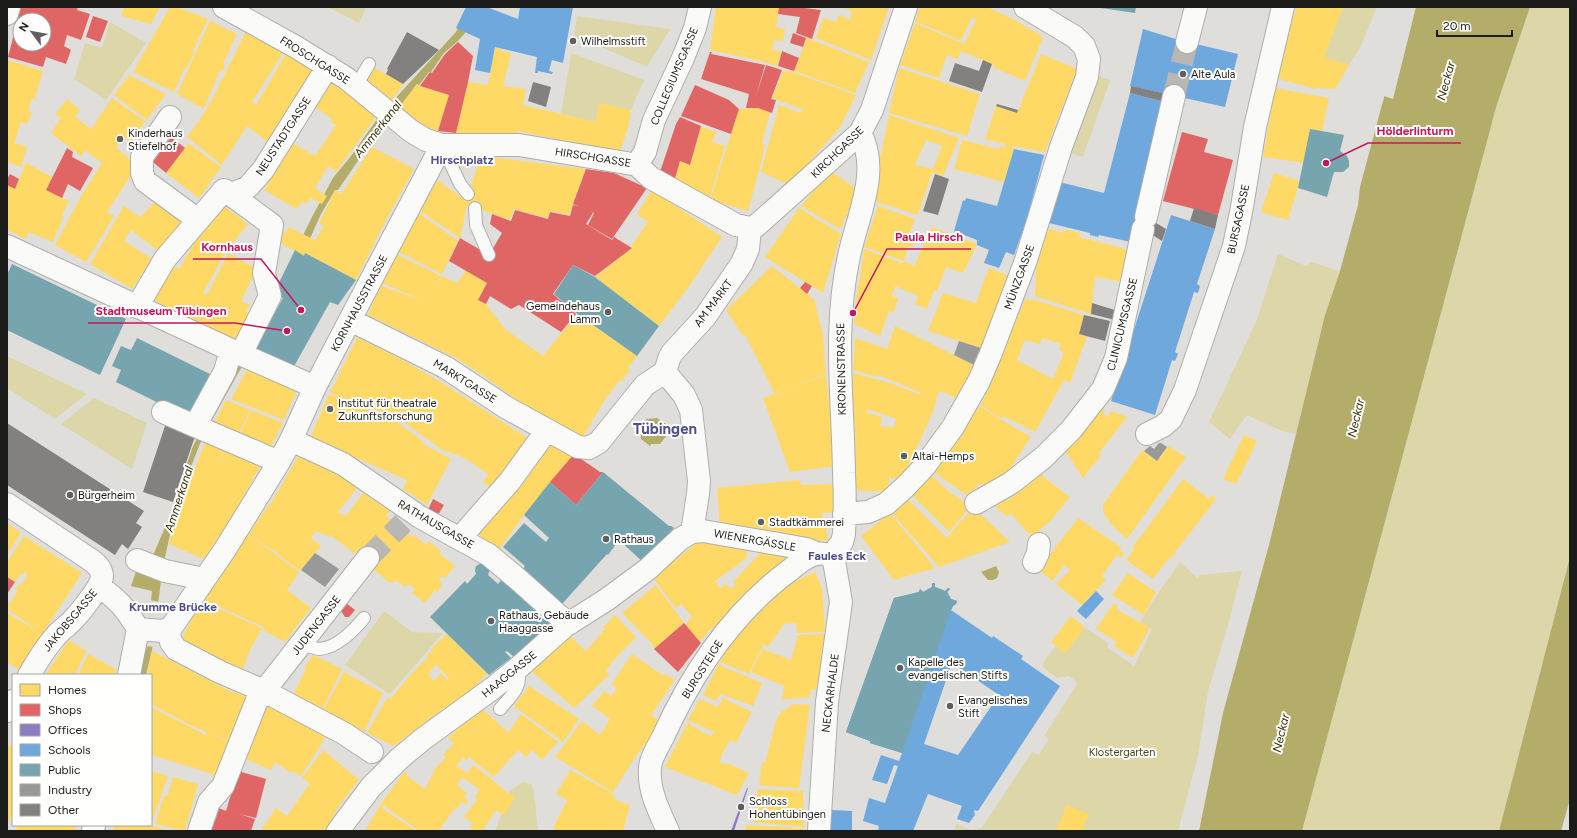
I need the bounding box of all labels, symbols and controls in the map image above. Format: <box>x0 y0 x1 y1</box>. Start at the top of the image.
north arrow <box>12 12 52 52</box>
scale bar <box>1437 12 1512 38</box>
text: 20 m <box>1443 19 1471 33</box>
text: N <box>16 20 32 34</box>
street label: COLLEGIUMSGASSE <box>648 25 701 127</box>
street label: FROSCHGASSE <box>277 34 352 87</box>
place label: Wilhelmsstift <box>581 35 646 48</box>
marker: Wilhelmsstift <box>568 36 578 46</box>
water label: Neckar <box>1434 59 1458 102</box>
place label: Alte Aula <box>1191 68 1235 81</box>
marker: Alte Aula <box>1178 69 1188 79</box>
street label: NEUSTADTGASSE <box>253 94 314 178</box>
water label: Ammerkanal <box>351 97 405 161</box>
callout: Hölderlinturm <box>1368 119 1461 143</box>
street label: KIRCHGASSE <box>808 124 867 181</box>
text: Hölderlinturm <box>1377 124 1453 138</box>
place label: Kinderhaus Stiefelhof <box>128 127 183 153</box>
marker: Kinderhaus Stiefelhof <box>115 134 125 144</box>
street label: HIRSCHGASSE <box>554 145 632 170</box>
district label: Hirschplatz <box>431 153 494 167</box>
street label: BURSAGASSE <box>1225 183 1252 255</box>
callout: Paula Hirsch <box>887 225 971 249</box>
text: Paula Hirsch <box>895 230 963 244</box>
callout: Kornhaus <box>193 235 261 259</box>
text: Kornhaus <box>201 240 253 254</box>
street label: MÜNZGASSE <box>1001 242 1037 312</box>
street label: KORNHAUSSTRASSE <box>328 252 391 354</box>
street label: CLINICUMSGASSE <box>1105 276 1140 372</box>
street label: AM MARKT <box>691 277 735 330</box>
callout: Stadtmuseum Tübingen <box>88 299 235 323</box>
place label: Gemeindehaus Lamm <box>526 300 600 326</box>
text: Stadtmuseum Tübingen <box>95 304 227 318</box>
marker: Gemeindehaus Lamm <box>603 307 613 317</box>
street label: KRONENSTRASSE <box>834 322 849 416</box>
street label: MARKTGASSE <box>431 357 499 406</box>
water label: Neckar <box>1345 396 1367 439</box>
place label: Institut für theatrale Zukunftsforschung <box>338 397 437 423</box>
marker: Institut für theatrale Zukunftsforschung <box>325 404 335 414</box>
district label: Tübingen <box>633 420 697 438</box>
place label: Altai-Hemps <box>912 450 974 463</box>
marker: Altai-Hemps <box>899 451 909 461</box>
water label: Ammerkanal <box>161 464 196 535</box>
place label: Bürgerheim <box>78 489 135 502</box>
marker: Bürgerheim <box>65 490 75 500</box>
street label: RATHAUSGASSE <box>395 497 476 552</box>
place label: Stadtkämmerei <box>769 516 844 529</box>
marker: Stadtkämmerei <box>756 517 766 527</box>
street label: WIENERGÄSSLE <box>713 527 797 554</box>
place label: Rathaus <box>614 533 654 546</box>
marker: Rathaus <box>601 534 611 544</box>
district label: Faules Eck <box>808 549 866 563</box>
street label: JAKOBSGASSE <box>40 586 100 654</box>
street label: JUDENGASSE <box>289 593 344 658</box>
district label: Krumme Brücke <box>129 600 217 614</box>
place label: Rathaus, Gebäude Haaggasse <box>499 609 589 635</box>
marker: Rathaus, Gebäude Haaggasse <box>486 616 496 626</box>
street label: BURGSTEIGE <box>679 637 726 701</box>
street label: HAAGGASSE <box>479 648 539 701</box>
street label: NECKARHALDE <box>819 653 842 733</box>
place label: Kapelle des evangelischen Stifts <box>908 656 1008 682</box>
marker: Kapelle des evangelischen Stifts <box>895 663 905 673</box>
legend <box>12 674 152 826</box>
text: Homes <box>48 683 87 697</box>
place label: Evangelisches Stift <box>958 694 1028 720</box>
marker: Evangelisches Stift <box>945 701 955 711</box>
text: Shops <box>48 703 82 717</box>
water label: Neckar <box>1270 711 1292 754</box>
text: Offices <box>48 723 88 737</box>
text: Schools <box>48 743 91 757</box>
park label: Klostergarten <box>1089 746 1155 759</box>
text: Public <box>48 763 81 777</box>
text: Industry <box>48 783 93 797</box>
place label: Schloss Hohentübingen <box>749 795 826 821</box>
marker: Schloss Hohentübingen <box>736 802 746 812</box>
text: Other <box>48 803 79 817</box>

